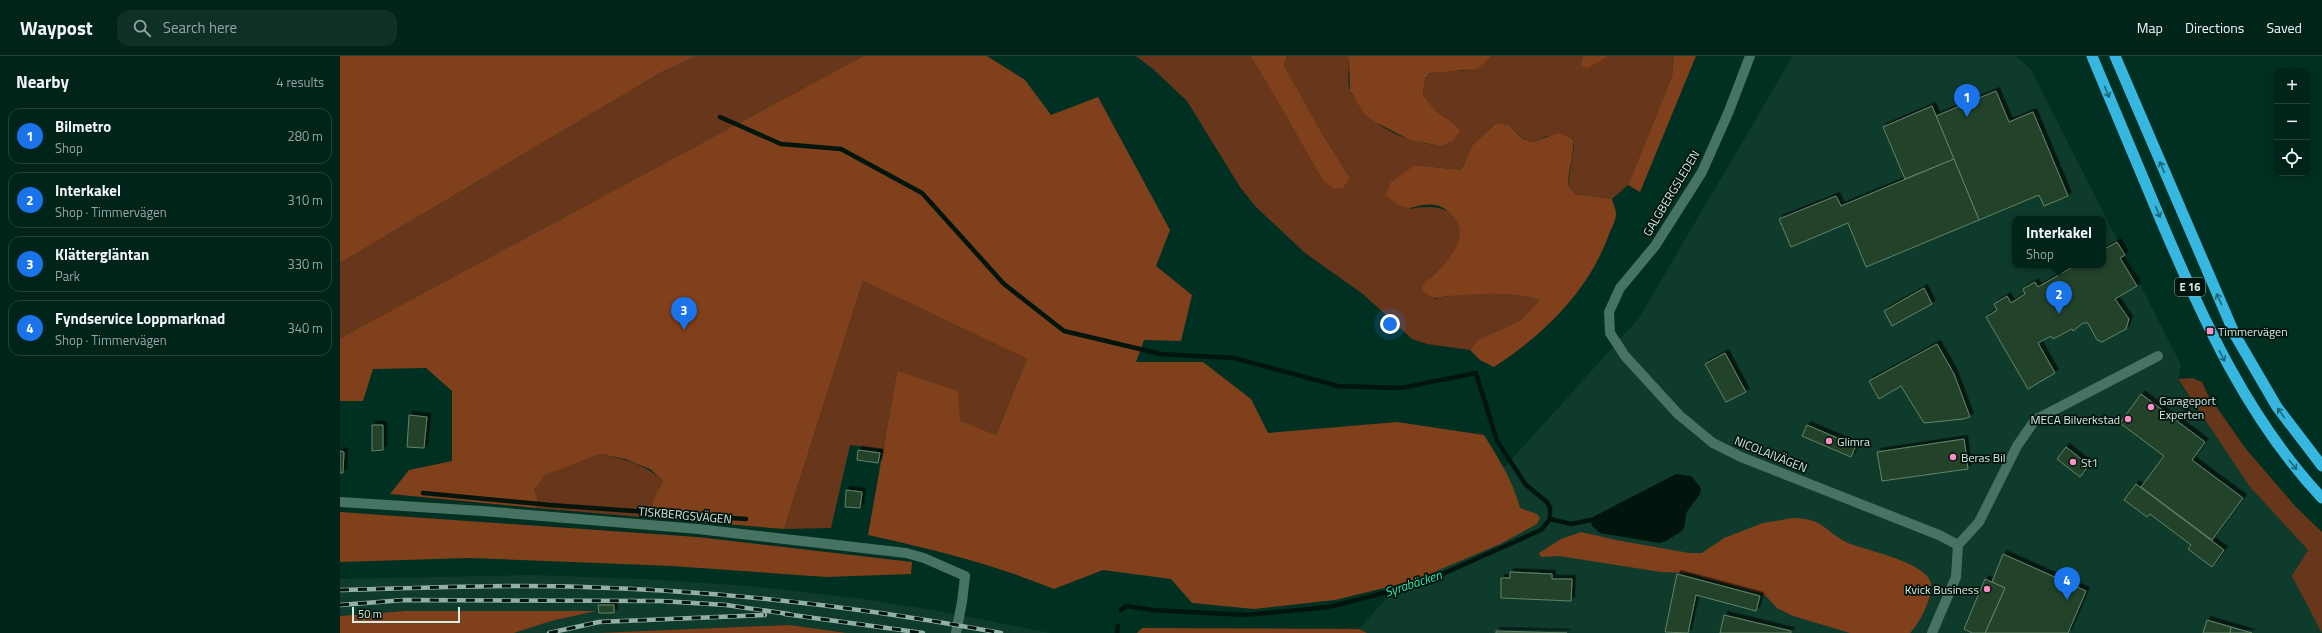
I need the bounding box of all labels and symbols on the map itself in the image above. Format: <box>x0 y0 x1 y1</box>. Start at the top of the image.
pin: 1 <box>1954 84 1980 117</box>
one-way arrow <box>2104 85 2111 97</box>
street label: GALGBERGSLEDEN <box>1638 146 1704 240</box>
one-way arrow <box>2158 161 2166 173</box>
one-way arrow <box>2154 205 2162 217</box>
road number: E 16 <box>2175 278 2205 296</box>
pin: 2 <box>2046 281 2072 314</box>
one-way arrow <box>2215 293 2222 305</box>
pin: 3 <box>671 297 697 330</box>
your location <box>1380 314 1400 334</box>
place label: Timmervägen <box>2218 322 2288 341</box>
marker: Timmervägen <box>2205 326 2215 336</box>
one-way arrow <box>2219 350 2226 362</box>
place label: Garageport Experten <box>2159 391 2217 424</box>
marker: Garageport Experten <box>2146 402 2156 412</box>
one-way arrow <box>2277 408 2285 419</box>
place label: MECA Bilverkstad <box>2030 410 2120 429</box>
marker: MECA Bilverkstad <box>2123 414 2133 424</box>
street label: NICOLAIVÄGEN <box>1732 431 1810 477</box>
place label: Glimra <box>1837 432 1870 451</box>
marker: Glimra <box>1824 436 1834 446</box>
place label: Beras Bil <box>1961 448 2006 467</box>
marker: Beras Bil <box>1948 452 1958 462</box>
place label: St1 <box>2081 453 2098 472</box>
marker: St1 <box>2068 457 2078 467</box>
one-way arrow <box>2288 459 2297 470</box>
street label: TISKBERGSVÄGEN <box>638 501 732 529</box>
water label: Syrabäcken <box>1382 564 1445 602</box>
pin: 4 <box>2054 567 2080 600</box>
place label: Kvick Business <box>1905 580 1979 599</box>
marker: Kvick Business <box>1982 584 1992 594</box>
scale bar <box>352 605 460 624</box>

